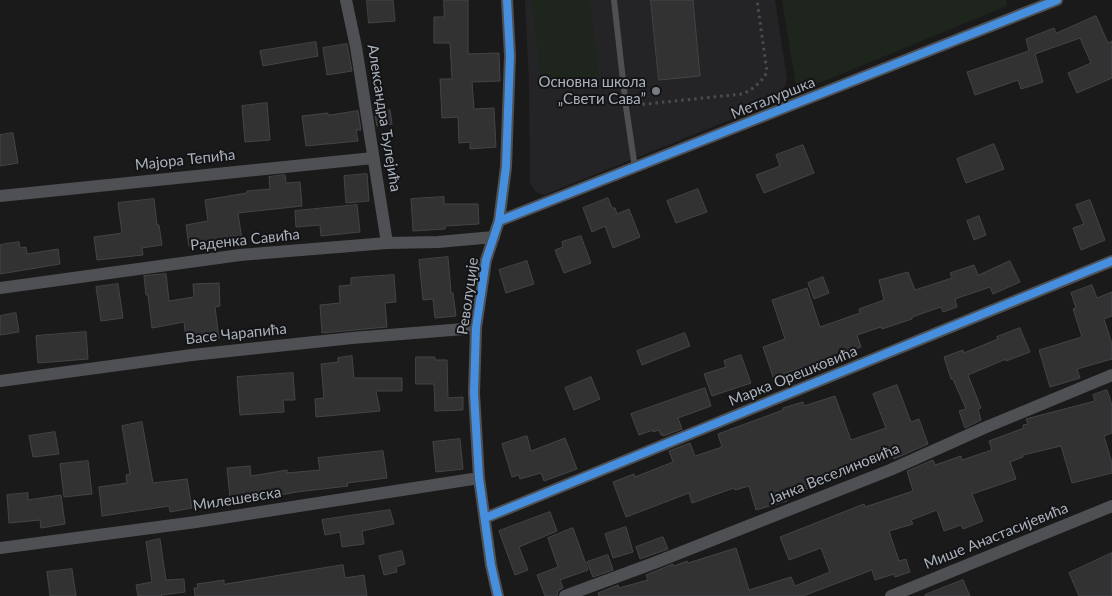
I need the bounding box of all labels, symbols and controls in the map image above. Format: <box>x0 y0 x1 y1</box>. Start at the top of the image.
street label: Александра Ђулејића <box>363 43 405 193</box>
place label: Основна школа „Свети Сава” <box>538 73 646 108</box>
street label: Металуршка <box>728 73 818 123</box>
marker: Основна школа „Свети Сава” <box>650 85 662 97</box>
street label: Мајора Тепића <box>134 146 236 174</box>
street label: Раденка Савића <box>189 225 301 255</box>
street label: Револуције <box>454 256 482 336</box>
street label: Васе Чарапића <box>184 320 288 348</box>
street label: Марка Орешковића <box>726 342 860 410</box>
street label: Јанка Веселиновића <box>766 439 902 509</box>
street label: Милешевска <box>192 483 282 515</box>
street label: Мише Анастасијевића <box>921 499 1071 573</box>

